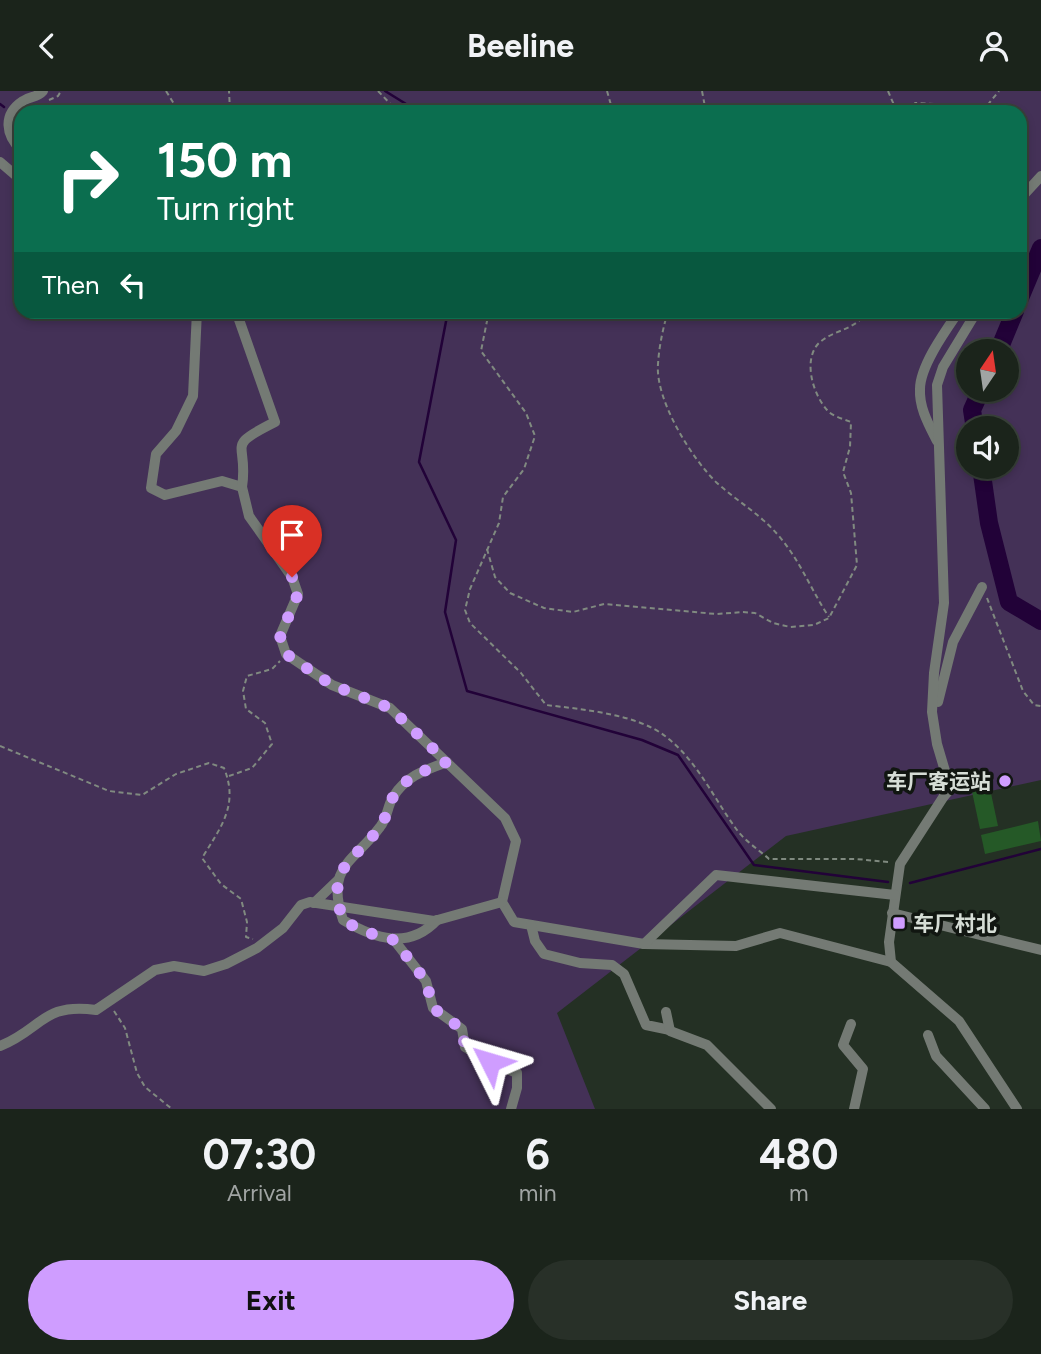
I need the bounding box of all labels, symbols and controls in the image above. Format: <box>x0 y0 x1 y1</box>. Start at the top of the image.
icon: back <box>28 27 66 65</box>
text: Beeline <box>467 27 574 65</box>
icon: person <box>975 27 1013 65</box>
text: 150 m <box>157 130 292 189</box>
icon: right <box>42 133 133 224</box>
text: Turn right <box>157 190 295 228</box>
icon: left <box>114 266 152 304</box>
text: Then <box>42 269 100 301</box>
north arrow <box>956 339 1018 403</box>
map controls <box>956 339 1019 479</box>
button: sound <box>956 416 1019 479</box>
pin <box>262 505 322 577</box>
icon: arrive <box>273 516 311 554</box>
place label: 车厂客运站 <box>886 769 991 794</box>
marker: 车厂客运站 <box>997 773 1013 789</box>
place label: 车厂村北 <box>913 911 997 936</box>
marker: 车厂村北 <box>891 915 907 931</box>
position arrow <box>453 1025 527 1099</box>
text: 07:30 <box>202 1129 316 1180</box>
text: 6 <box>525 1129 550 1180</box>
text: 480 <box>759 1129 839 1180</box>
text: Arrival <box>227 1179 292 1207</box>
text: min <box>519 1179 557 1207</box>
text: m <box>789 1179 809 1207</box>
button: Exit <box>28 1260 514 1340</box>
button: Share <box>528 1260 1013 1340</box>

